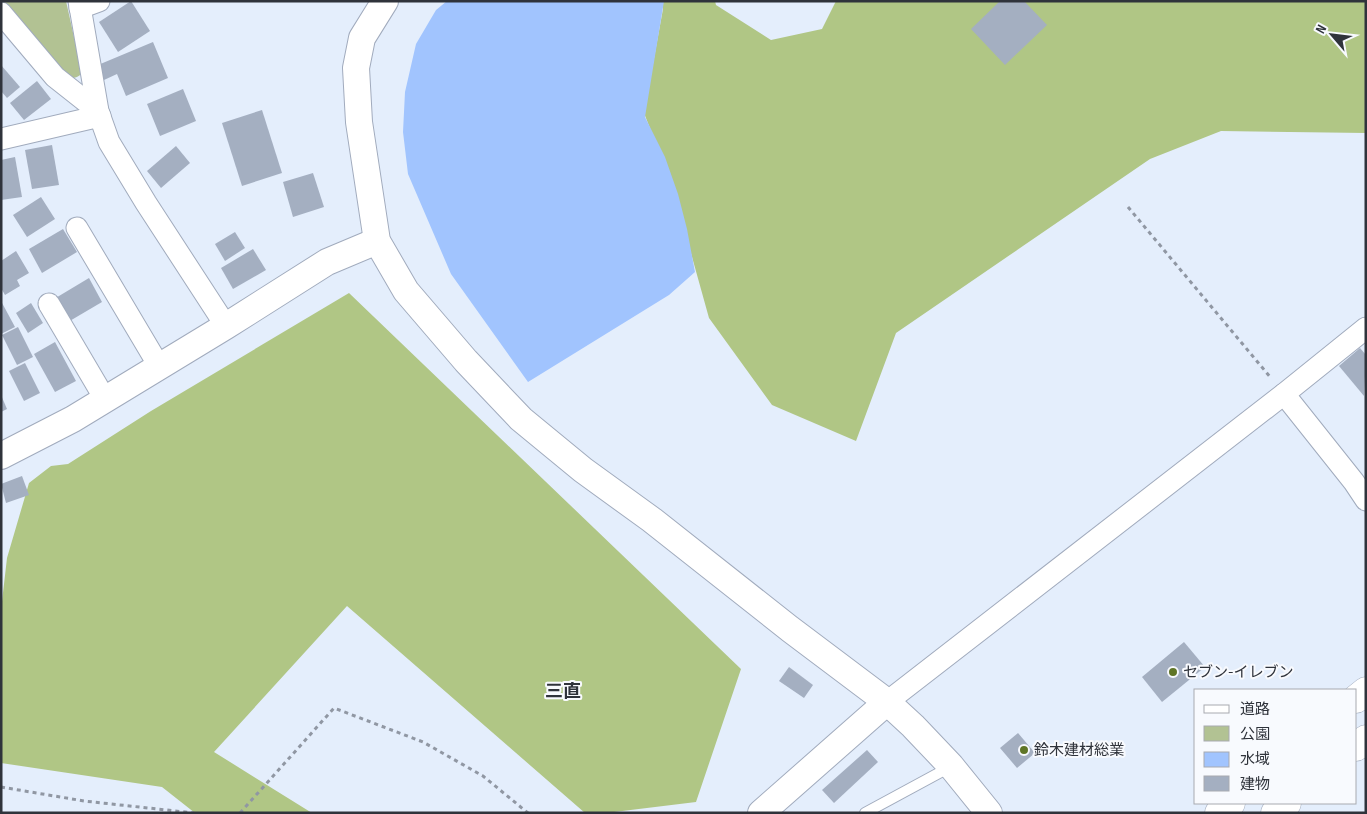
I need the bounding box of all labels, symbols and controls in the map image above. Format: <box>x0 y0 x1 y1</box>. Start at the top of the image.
north arrow <box>1307 10 1357 60</box>
text: N <box>1312 22 1330 36</box>
place label: セブン-イレブン <box>1183 663 1294 682</box>
marker: セブン-イレブン <box>1167 666 1179 678</box>
district label: 三直 <box>545 681 581 702</box>
legend <box>1194 689 1357 804</box>
text: 道路 <box>1240 700 1270 719</box>
text: 公園 <box>1240 725 1270 744</box>
place label: 鈴木建材総業 <box>1034 741 1124 760</box>
marker: 鈴木建材総業 <box>1018 744 1030 756</box>
text: 水域 <box>1240 750 1270 769</box>
text: 建物 <box>1240 775 1270 794</box>

